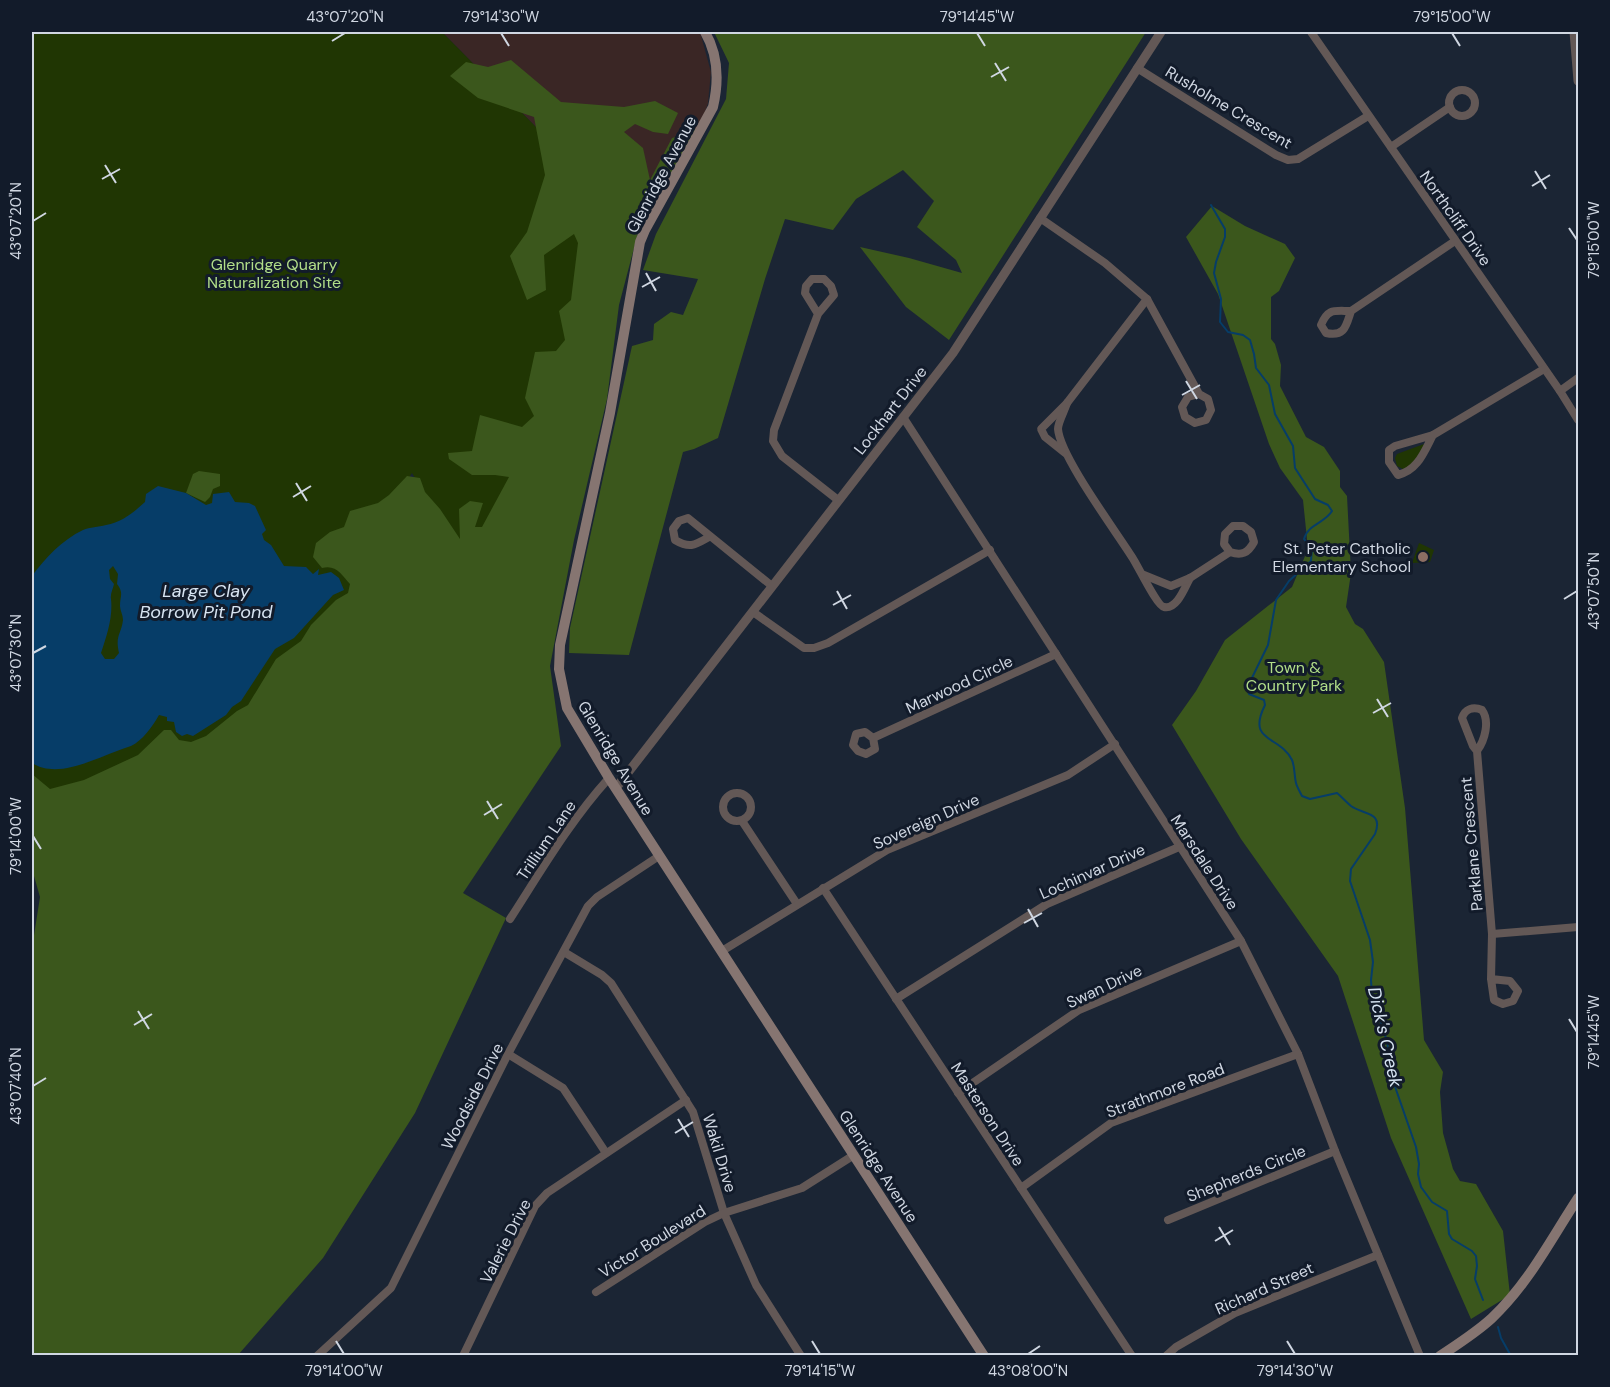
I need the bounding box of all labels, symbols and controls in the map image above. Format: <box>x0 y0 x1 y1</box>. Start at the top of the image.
text: 43°07'20"N <box>306 7 384 27</box>
text: 79°14'30"W <box>463 7 540 27</box>
text: 79°14'45"W <box>940 7 1015 27</box>
text: 79°15'00"W <box>1413 7 1491 27</box>
street label: Rusholme Crescent <box>1161 61 1296 154</box>
street label: Glenridge Avenue <box>622 112 701 237</box>
street label: Northcliff Drive <box>1415 167 1496 270</box>
text: 43°07'20"N <box>6 182 26 260</box>
text: 79°15'00"W <box>1584 201 1604 279</box>
park label: Glenridge Quarry Naturalization Site <box>207 254 341 293</box>
street label: Lockhart Drive <box>849 362 932 459</box>
place label: St. Peter Catholic Elementary School <box>1273 538 1411 577</box>
marker: St. Peter Catholic Elementary School <box>1416 550 1430 564</box>
text: 43°07'50"N <box>1584 552 1604 630</box>
water label: Large Clay Borrow Pit Pond <box>139 579 273 624</box>
text: 43°07'30"N <box>6 614 26 692</box>
street label: Marwood Circle <box>902 650 1016 718</box>
park label: Town & Country Park <box>1246 657 1342 696</box>
street label: Glenridge Avenue <box>573 697 658 819</box>
street label: Parklane Crescent <box>1455 776 1488 912</box>
street label: Sovereign Drive <box>870 789 983 854</box>
street label: Trillium Lane <box>512 796 581 884</box>
text: 79°14'00"W <box>6 797 26 875</box>
street label: Marsdale Drive <box>1166 811 1243 914</box>
street label: Lochinvar Drive <box>1036 839 1148 904</box>
street label: Swan Drive <box>1063 960 1145 1013</box>
water label: Dick's Creek <box>1362 984 1408 1090</box>
text: 79°14'45"W <box>1584 994 1604 1069</box>
street label: Woodside Drive <box>437 1039 508 1153</box>
text: 43°07'40"N <box>6 1047 26 1125</box>
street label: Masterson Drive <box>946 1058 1029 1170</box>
street label: Strathmore Road <box>1103 1058 1227 1123</box>
street label: Glenridge Avenue <box>834 1106 923 1227</box>
street label: Wakil Drive <box>698 1111 741 1195</box>
street label: Shepherds Circle <box>1184 1140 1309 1207</box>
street label: Valerie Drive <box>475 1195 536 1287</box>
street label: Victor Boulevard <box>595 1200 710 1283</box>
street label: Richard Street <box>1212 1257 1317 1320</box>
text: 79°14'00"W <box>305 1361 383 1381</box>
text: 79°14'15"W <box>785 1361 856 1381</box>
text: 43°08'00"N <box>988 1361 1068 1381</box>
text: 79°14'30"W <box>1257 1361 1334 1381</box>

